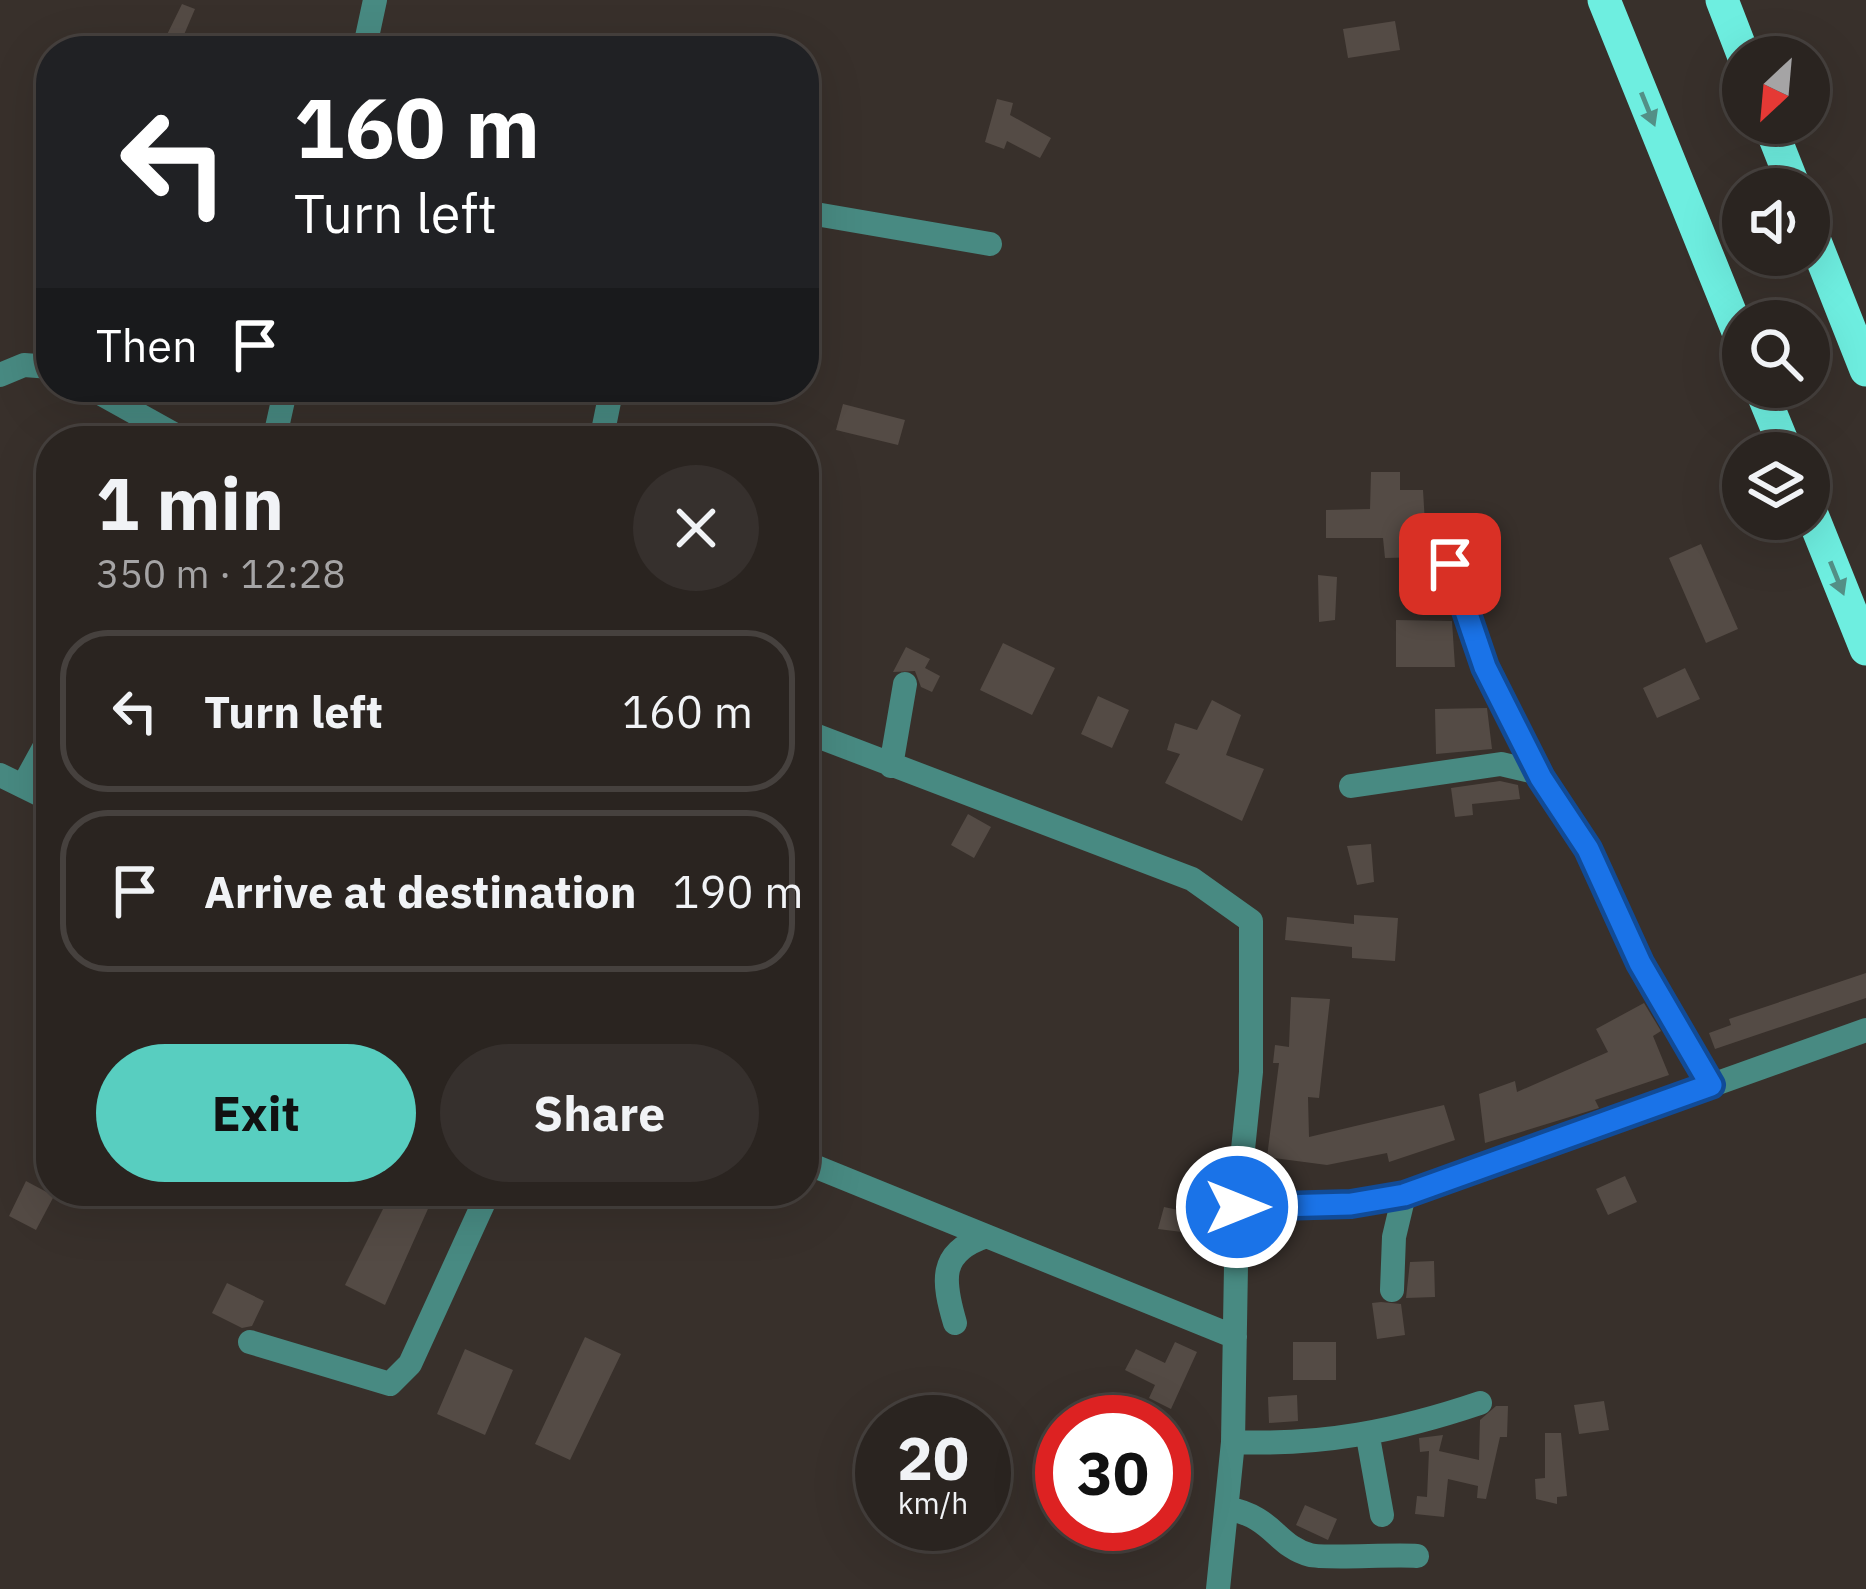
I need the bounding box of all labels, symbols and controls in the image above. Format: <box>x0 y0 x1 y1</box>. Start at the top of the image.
north arrow <box>1722 36 1830 144</box>
map controls <box>1722 36 1830 540</box>
text: 160 m <box>294 72 540 181</box>
icon: left <box>96 84 252 240</box>
one-way arrow <box>1639 91 1658 127</box>
button: sound <box>1722 168 1830 276</box>
text: Turn left <box>294 178 497 248</box>
button: search <box>1722 300 1830 408</box>
icon: arrive <box>222 312 288 378</box>
text: Then <box>96 316 198 374</box>
button: layers <box>1722 432 1830 540</box>
text: 1 min <box>96 456 284 550</box>
button: close <box>633 465 759 591</box>
pin <box>1399 513 1501 615</box>
icon: arrive <box>1417 531 1483 597</box>
text: 350 m · 12:28 <box>96 548 346 599</box>
one-way arrow <box>1829 560 1848 596</box>
icon: left <box>102 678 168 744</box>
text: Turn left <box>204 682 383 740</box>
text: 160 m <box>622 682 753 740</box>
icon: arrive <box>102 858 168 924</box>
text: Arrive at destination <box>204 862 637 920</box>
text: 190 m <box>673 862 803 920</box>
button: Exit <box>96 1044 416 1182</box>
button: Share <box>440 1044 759 1182</box>
position arrow <box>1174 1144 1300 1270</box>
speed limit sign: 30 <box>1035 1395 1191 1551</box>
text: 20 <box>897 1418 969 1497</box>
text: km/h <box>898 1483 968 1522</box>

